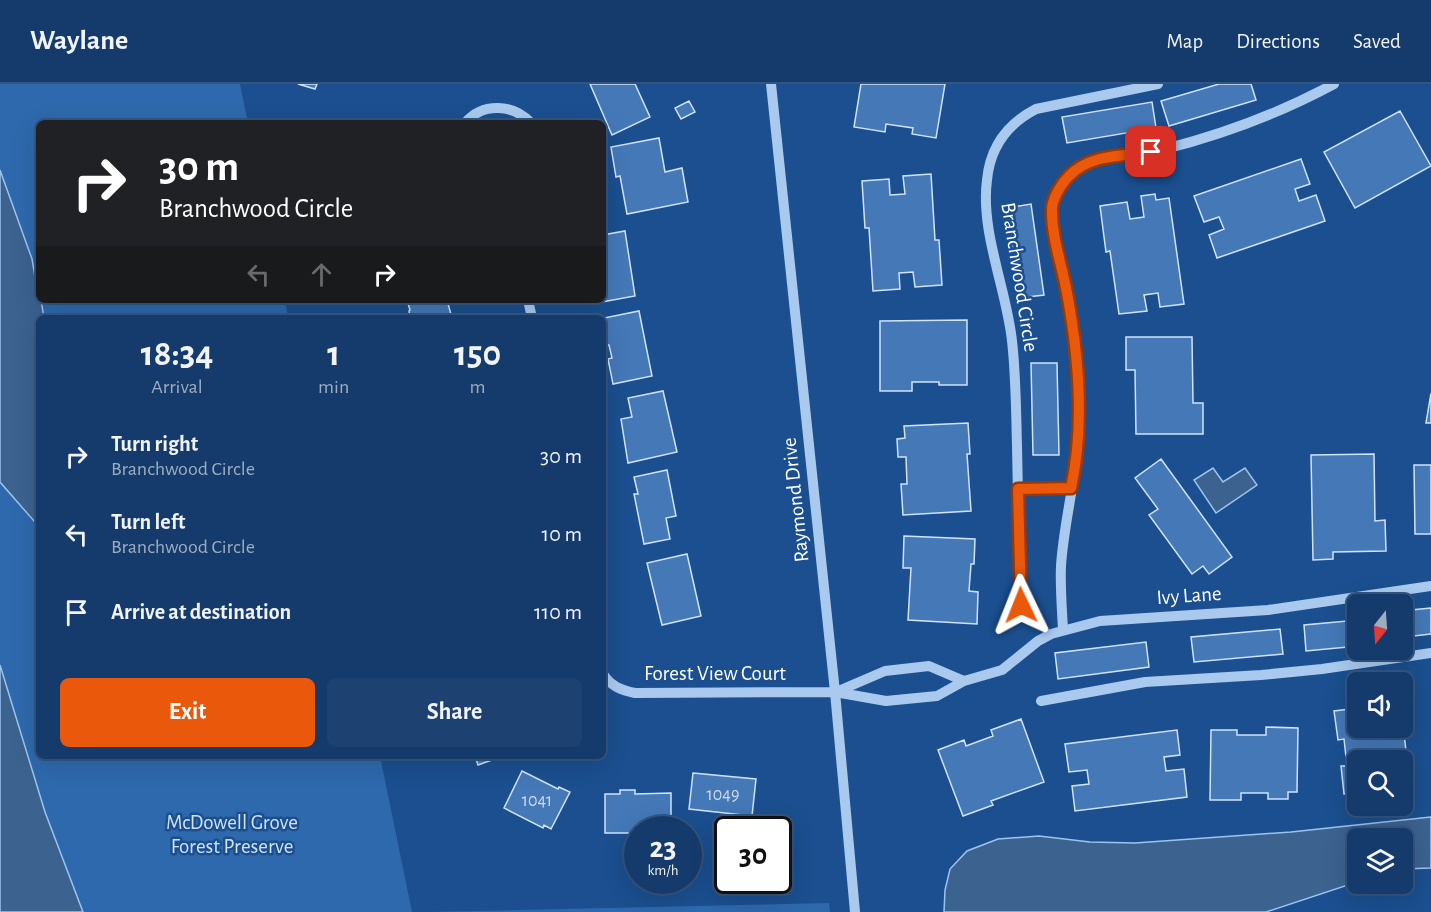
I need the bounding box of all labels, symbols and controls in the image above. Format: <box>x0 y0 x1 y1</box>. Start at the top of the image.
text: Waylane <box>30 27 128 55</box>
text: Map <box>1167 31 1203 52</box>
text: Directions <box>1236 31 1320 52</box>
text: Saved <box>1353 31 1401 52</box>
pin <box>1125 126 1176 177</box>
icon: arrive <box>1134 135 1167 168</box>
icon: right <box>60 144 138 222</box>
text: 30 m <box>159 146 239 188</box>
text: Branchwood Circle <box>159 195 353 222</box>
street label: Branchwood Circle <box>997 201 1042 353</box>
icon: left <box>242 258 275 291</box>
icon: ahead <box>305 258 338 291</box>
icon: right <box>368 258 401 291</box>
text: 18:34 <box>141 336 213 372</box>
text: 1 <box>327 336 340 372</box>
text: 150 <box>454 336 501 372</box>
text: Arrival <box>151 377 203 397</box>
text: min <box>318 377 349 397</box>
text: m <box>470 377 486 397</box>
text: Turn right <box>111 433 198 455</box>
street label: Raymond Drive <box>779 436 812 563</box>
icon: right <box>60 440 93 473</box>
text: 30 m <box>540 445 582 467</box>
text: Branchwood Circle <box>111 459 255 479</box>
text: Turn left <box>111 511 185 533</box>
icon: left <box>60 518 93 551</box>
text: 10 m <box>542 523 582 545</box>
text: Branchwood Circle <box>111 537 255 557</box>
position arrow <box>989 573 1053 637</box>
street label: Ivy Lane <box>1156 583 1222 608</box>
north arrow <box>1347 594 1413 660</box>
map controls <box>1347 594 1413 894</box>
icon: arrive <box>60 596 93 629</box>
text: Arrive at destination <box>111 601 291 623</box>
text: 110 m <box>534 601 582 623</box>
street label: Forest View Court <box>644 663 786 684</box>
button: sound <box>1347 672 1413 738</box>
button: Exit <box>60 678 315 747</box>
button: Share <box>327 678 582 747</box>
button: search <box>1347 750 1413 816</box>
house number: 1049 <box>707 786 739 804</box>
house number: 1041 <box>522 792 552 810</box>
park label: McDowell Grove Forest Preserve <box>166 812 298 857</box>
speed limit sign: 30 <box>714 816 792 894</box>
button: layers <box>1347 828 1413 894</box>
text: 23 <box>649 833 677 863</box>
text: km/h <box>648 863 678 878</box>

